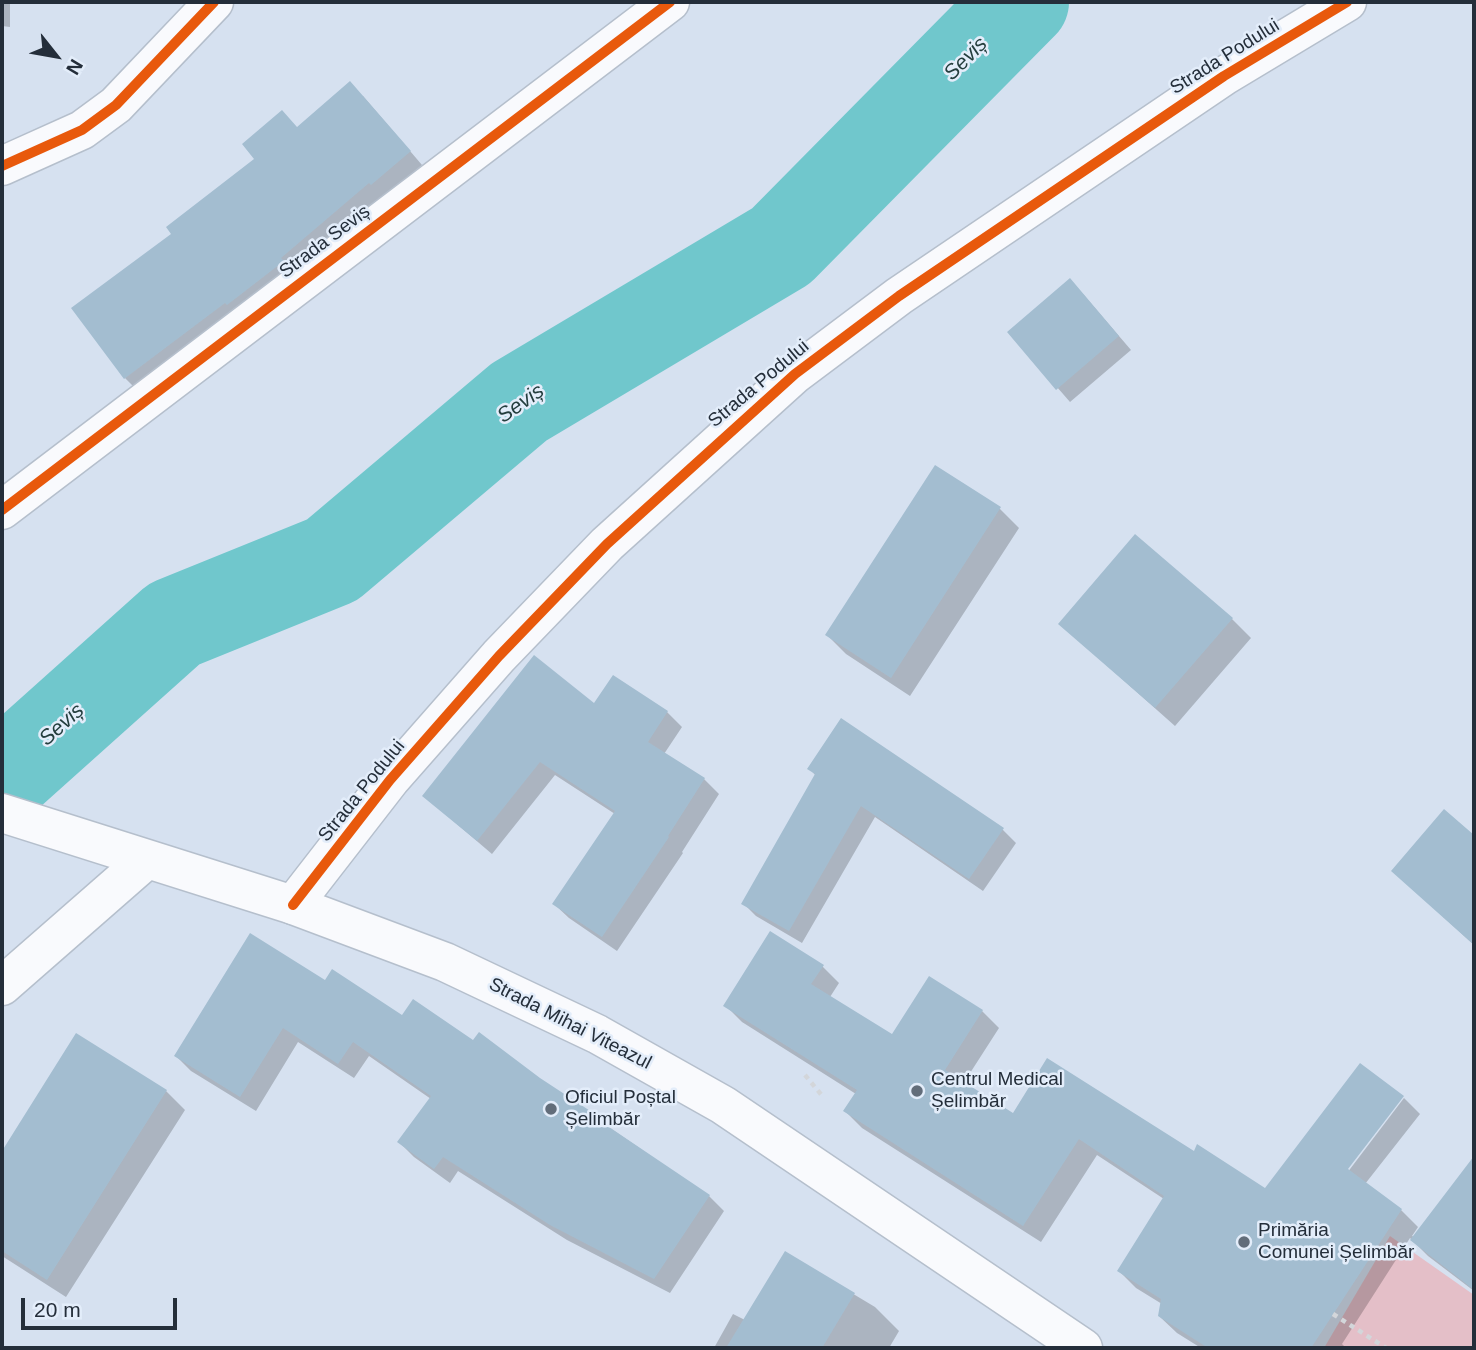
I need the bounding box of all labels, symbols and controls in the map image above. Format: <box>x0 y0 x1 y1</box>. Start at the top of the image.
street label: Strada Podului <box>1166 14 1284 100</box>
north arrow <box>21 21 91 91</box>
water label: Seviș <box>939 32 993 86</box>
text: N <box>62 56 87 78</box>
street label: Strada Seviș <box>275 200 375 284</box>
street label: Strada Podului <box>704 335 814 433</box>
water label: Seviș <box>493 379 549 429</box>
water label: Seviș <box>34 698 90 752</box>
street label: Strada Podului <box>314 735 410 847</box>
street label: Strada Mihai Viteazul <box>485 973 655 1075</box>
place label: Centrul Medical Șelimbăr <box>931 1069 1063 1113</box>
marker: Centrul Medical Șelimbăr <box>909 1083 925 1099</box>
place label: Oficiul Poștal Șelimbăr <box>565 1087 676 1131</box>
marker: Oficiul Poștal Șelimbăr <box>543 1101 559 1117</box>
place label: Primăria Comunei Șelimbăr <box>1258 1220 1414 1264</box>
marker: Primăria Comunei Șelimbăr <box>1236 1234 1252 1250</box>
scale bar <box>24 1284 180 1328</box>
text: 20 m <box>34 1298 81 1321</box>

